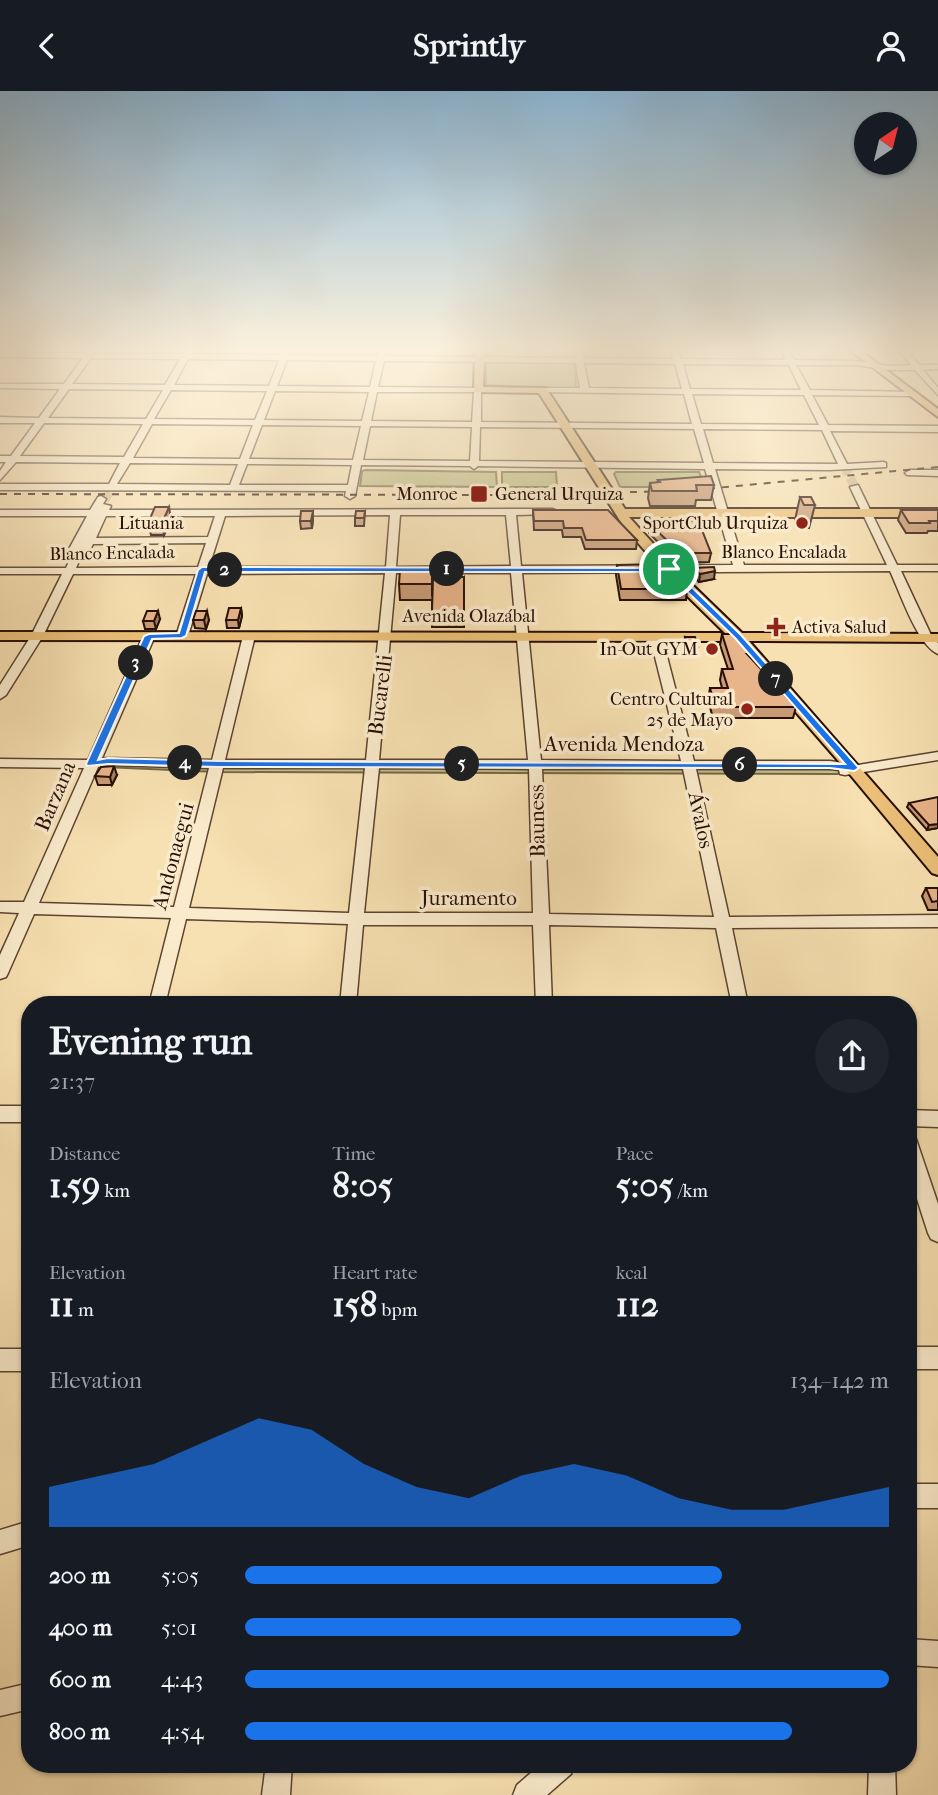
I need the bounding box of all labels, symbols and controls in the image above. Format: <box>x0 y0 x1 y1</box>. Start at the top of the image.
icon: back <box>28 27 66 65</box>
text: Sprintly <box>413 27 525 64</box>
icon: person <box>872 27 910 65</box>
north arrow <box>854 112 917 175</box>
map controls <box>854 112 917 175</box>
street label: Monroe <box>396 484 458 505</box>
marker: General Urquiza <box>469 484 489 504</box>
place label: General Urquiza <box>495 484 624 505</box>
street label: Lituania <box>118 513 184 534</box>
place label: SportClub Urquiza <box>643 513 789 534</box>
marker: SportClub Urquiza <box>794 515 810 531</box>
pin <box>639 539 699 599</box>
street label: Blanco Encalada <box>49 542 176 565</box>
street label: Blanco Encalada <box>721 542 847 563</box>
icon: arrive <box>650 550 688 588</box>
pin: 1 <box>430 552 464 587</box>
pin: 2 <box>208 553 243 587</box>
text: 1 <box>443 557 450 579</box>
text: 2 <box>220 558 229 580</box>
street label: Avenida Olazábal <box>401 606 536 627</box>
marker: Activa Salud <box>766 617 786 637</box>
place label: Activa Salud <box>791 617 887 638</box>
place label: In-Out GYM <box>600 639 698 660</box>
marker: In-Out GYM <box>704 641 720 657</box>
pin: 3 <box>118 645 154 681</box>
text: 3 <box>132 651 139 673</box>
street label: Bucarelli <box>363 653 397 737</box>
pin: 7 <box>758 661 794 697</box>
text: 7 <box>771 667 780 689</box>
place label: Centro Cultural 25 de Mayo <box>610 689 733 731</box>
marker: Centro Cultural 25 de Mayo <box>739 701 755 717</box>
street label: Avenida Mendoza <box>543 732 704 756</box>
pin: 4 <box>168 745 202 781</box>
pin: 5 <box>444 747 480 781</box>
pin: 6 <box>722 747 758 783</box>
text: 4 <box>179 751 190 773</box>
text: 5 <box>457 752 466 774</box>
text: 6 <box>734 753 745 775</box>
street label: Barzana <box>30 757 80 834</box>
street label: Bauness <box>524 784 550 858</box>
street label: Ávalos <box>683 789 719 851</box>
street label: Andonaegui <box>147 800 199 913</box>
street label: Juramento <box>419 886 517 910</box>
text: Evening run <box>49 1019 252 1064</box>
button: share <box>815 1019 889 1093</box>
text: 21:37 <box>49 1068 95 1095</box>
text: Distance <box>49 1143 120 1165</box>
text: Time <box>332 1143 376 1165</box>
text: Pace <box>616 1143 654 1165</box>
text: 1.59 <box>49 1165 100 1206</box>
text: 8:05 <box>332 1165 393 1206</box>
text: 5:05 <box>616 1165 674 1206</box>
text: km <box>100 1180 130 1202</box>
text: /km <box>674 1180 708 1202</box>
text: Elevation <box>49 1262 126 1284</box>
text: Heart rate <box>332 1262 417 1284</box>
text: kcal <box>616 1262 648 1284</box>
text: 11 <box>49 1284 74 1325</box>
text: 158 <box>332 1284 377 1325</box>
text: 112 <box>616 1284 659 1325</box>
text: m <box>74 1299 94 1321</box>
text: bpm <box>377 1299 417 1321</box>
text: Elevation <box>49 1367 142 1394</box>
text: 134–142 m <box>790 1367 889 1394</box>
text: 200 m <box>49 1562 110 1589</box>
text: 5:05 <box>161 1562 199 1589</box>
text: 400 m <box>49 1614 112 1641</box>
text: 5:01 <box>161 1614 197 1641</box>
text: 600 m <box>49 1666 111 1693</box>
text: 4:43 <box>161 1666 203 1693</box>
text: 800 m <box>49 1718 110 1745</box>
text: 4:54 <box>161 1718 204 1745</box>

